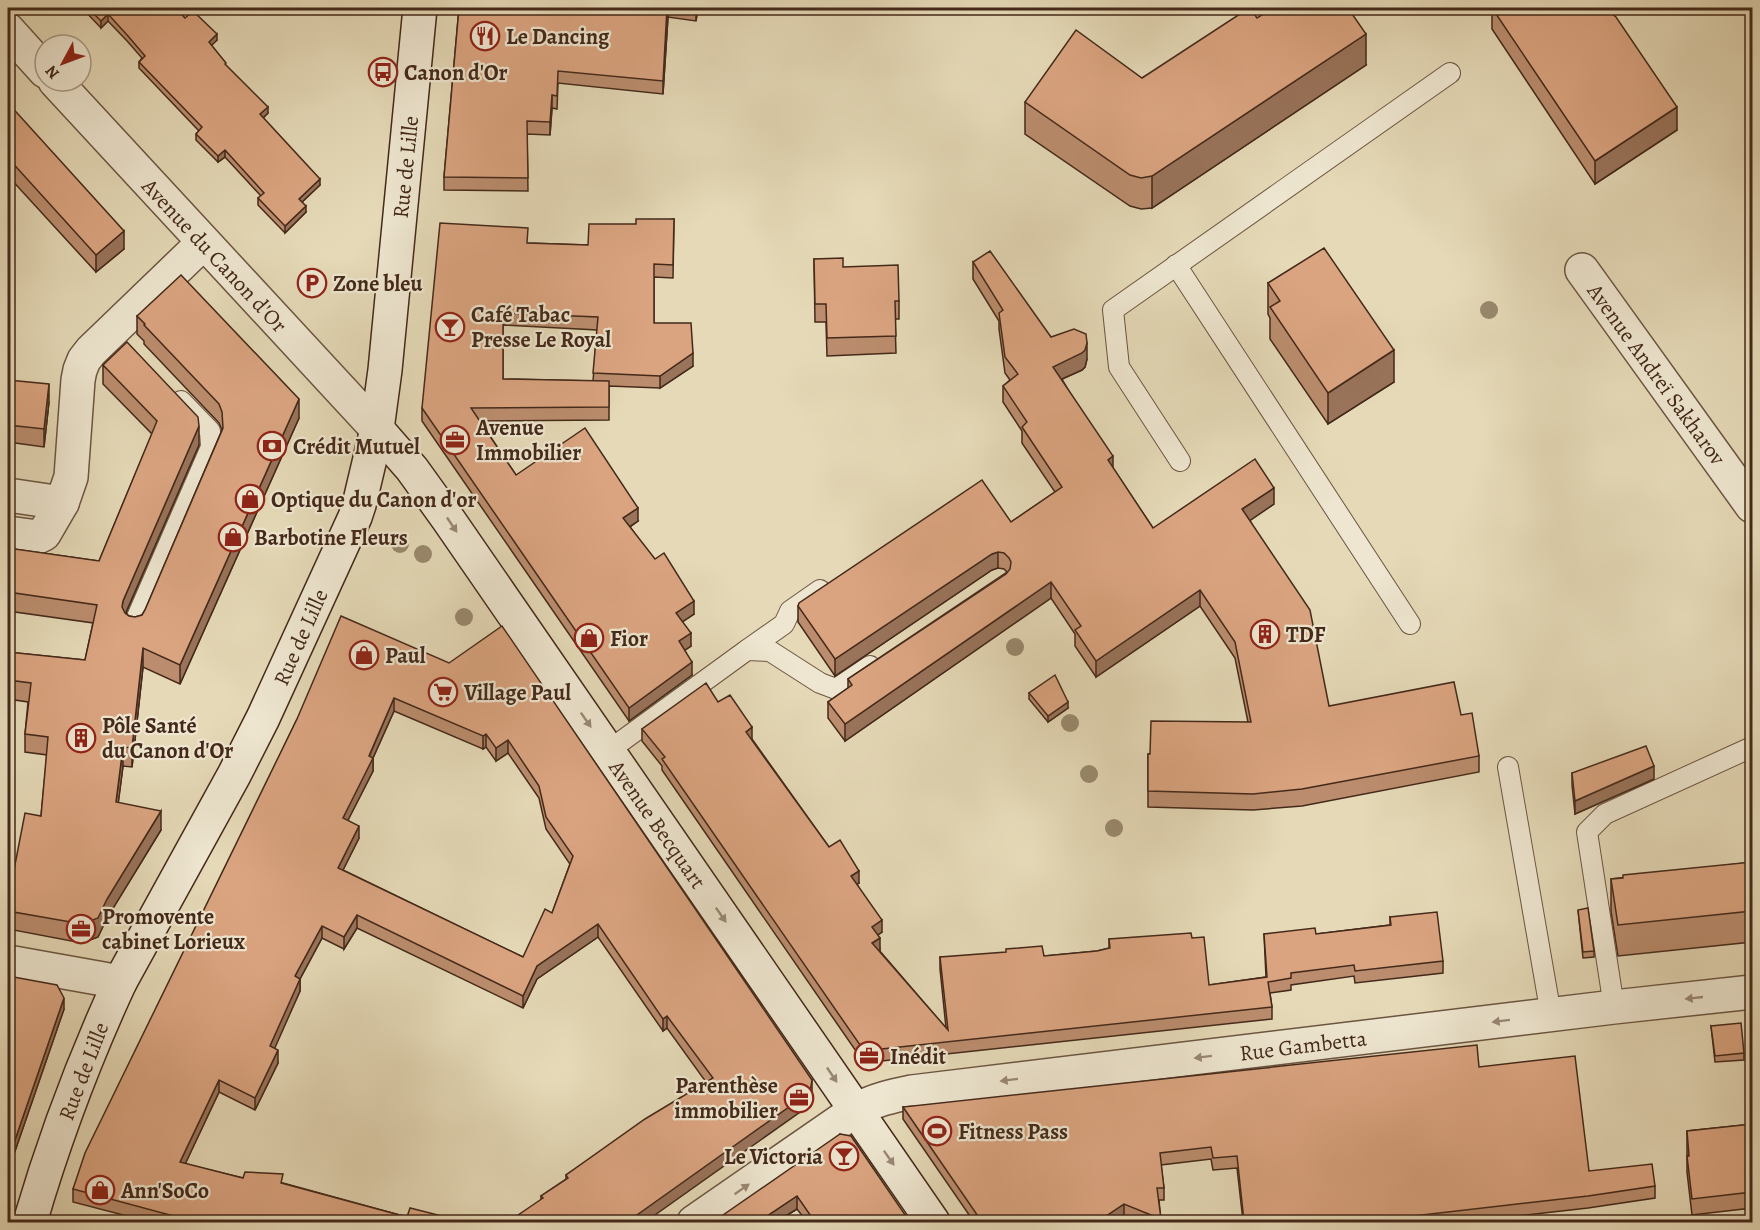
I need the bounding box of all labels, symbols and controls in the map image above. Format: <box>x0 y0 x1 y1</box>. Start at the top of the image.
restaurant icon: Le Dancing <box>469 20 501 52</box>
place label: Le Dancing <box>506 22 610 52</box>
north arrow <box>33 33 93 93</box>
bus stop icon: Canon d'Or <box>367 56 399 88</box>
place label: Canon d'Or <box>404 58 508 88</box>
text: N <box>40 60 65 84</box>
street label: Rue de Lille <box>386 114 426 220</box>
street label: Avenue du Canon d'Or <box>134 171 294 339</box>
parking icon: Zone bleu <box>296 267 328 299</box>
place label: Zone bleu <box>333 269 423 299</box>
street label: Avenue Andreï Sakharov <box>1579 277 1732 472</box>
place label: Café Tabac Presse Le Royal <box>471 300 611 355</box>
bar icon: Café Tabac Presse Le Royal <box>434 311 466 343</box>
place label: Avenue Immobilier <box>475 413 581 468</box>
office icon: Avenue Immobilier <box>439 424 471 456</box>
bank icon: Crédit Mutuel <box>256 430 288 462</box>
place label: Crédit Mutuel <box>293 432 420 462</box>
shop icon: Optique du Canon d'or <box>234 483 266 515</box>
place label: Optique du Canon d'or <box>271 485 477 515</box>
one-way arrow <box>446 517 457 533</box>
shop icon: Barbotine Fleurs <box>217 521 249 553</box>
place label: Barbotine Fleurs <box>254 523 408 553</box>
street label: Rue de Lille <box>266 584 336 690</box>
building icon: TDF <box>1249 618 1281 650</box>
place label: TDF <box>1286 620 1326 650</box>
shop icon: Fior <box>573 622 605 654</box>
place label: Fior <box>610 624 648 654</box>
shop icon: Paul <box>348 639 380 671</box>
place label: Paul <box>385 641 426 671</box>
supermarket icon: Village Paul <box>427 676 459 708</box>
place label: Village Paul <box>463 678 571 708</box>
place label: Pôle Santé du Canon d'Or <box>102 711 233 766</box>
one-way arrow <box>580 712 591 728</box>
building icon: Pôle Santé du Canon d'Or <box>65 722 97 754</box>
street label: Avenue Becquart <box>601 753 713 895</box>
place label: Promovente cabinet Lorieux <box>102 902 245 957</box>
one-way arrow <box>715 907 726 923</box>
office icon: Promovente cabinet Lorieux <box>65 913 97 945</box>
one-way arrow <box>1685 993 1704 1003</box>
one-way arrow <box>1491 1016 1510 1026</box>
street label: Rue de Lille <box>51 1018 116 1125</box>
street label: Rue Gambetta <box>1238 1023 1369 1069</box>
office icon: Inédit <box>853 1040 885 1072</box>
place label: Inédit <box>890 1042 947 1072</box>
one-way arrow <box>1193 1052 1212 1062</box>
one-way arrow <box>826 1067 838 1083</box>
place label: Parenthèse immobilier <box>674 1071 778 1126</box>
one-way arrow <box>1000 1075 1019 1085</box>
office icon: Parenthèse immobilier <box>783 1082 815 1114</box>
sports icon: Fitness Pass <box>921 1115 953 1147</box>
place label: Fitness Pass <box>958 1117 1068 1147</box>
bar icon: Le Victoria <box>828 1140 860 1172</box>
place label: Le Victoria <box>724 1142 823 1172</box>
one-way arrow <box>883 1150 894 1166</box>
shop icon: Ann'SoCo <box>84 1174 116 1206</box>
place label: Ann'SoCo <box>120 1176 209 1206</box>
one-way arrow <box>733 1183 749 1195</box>

